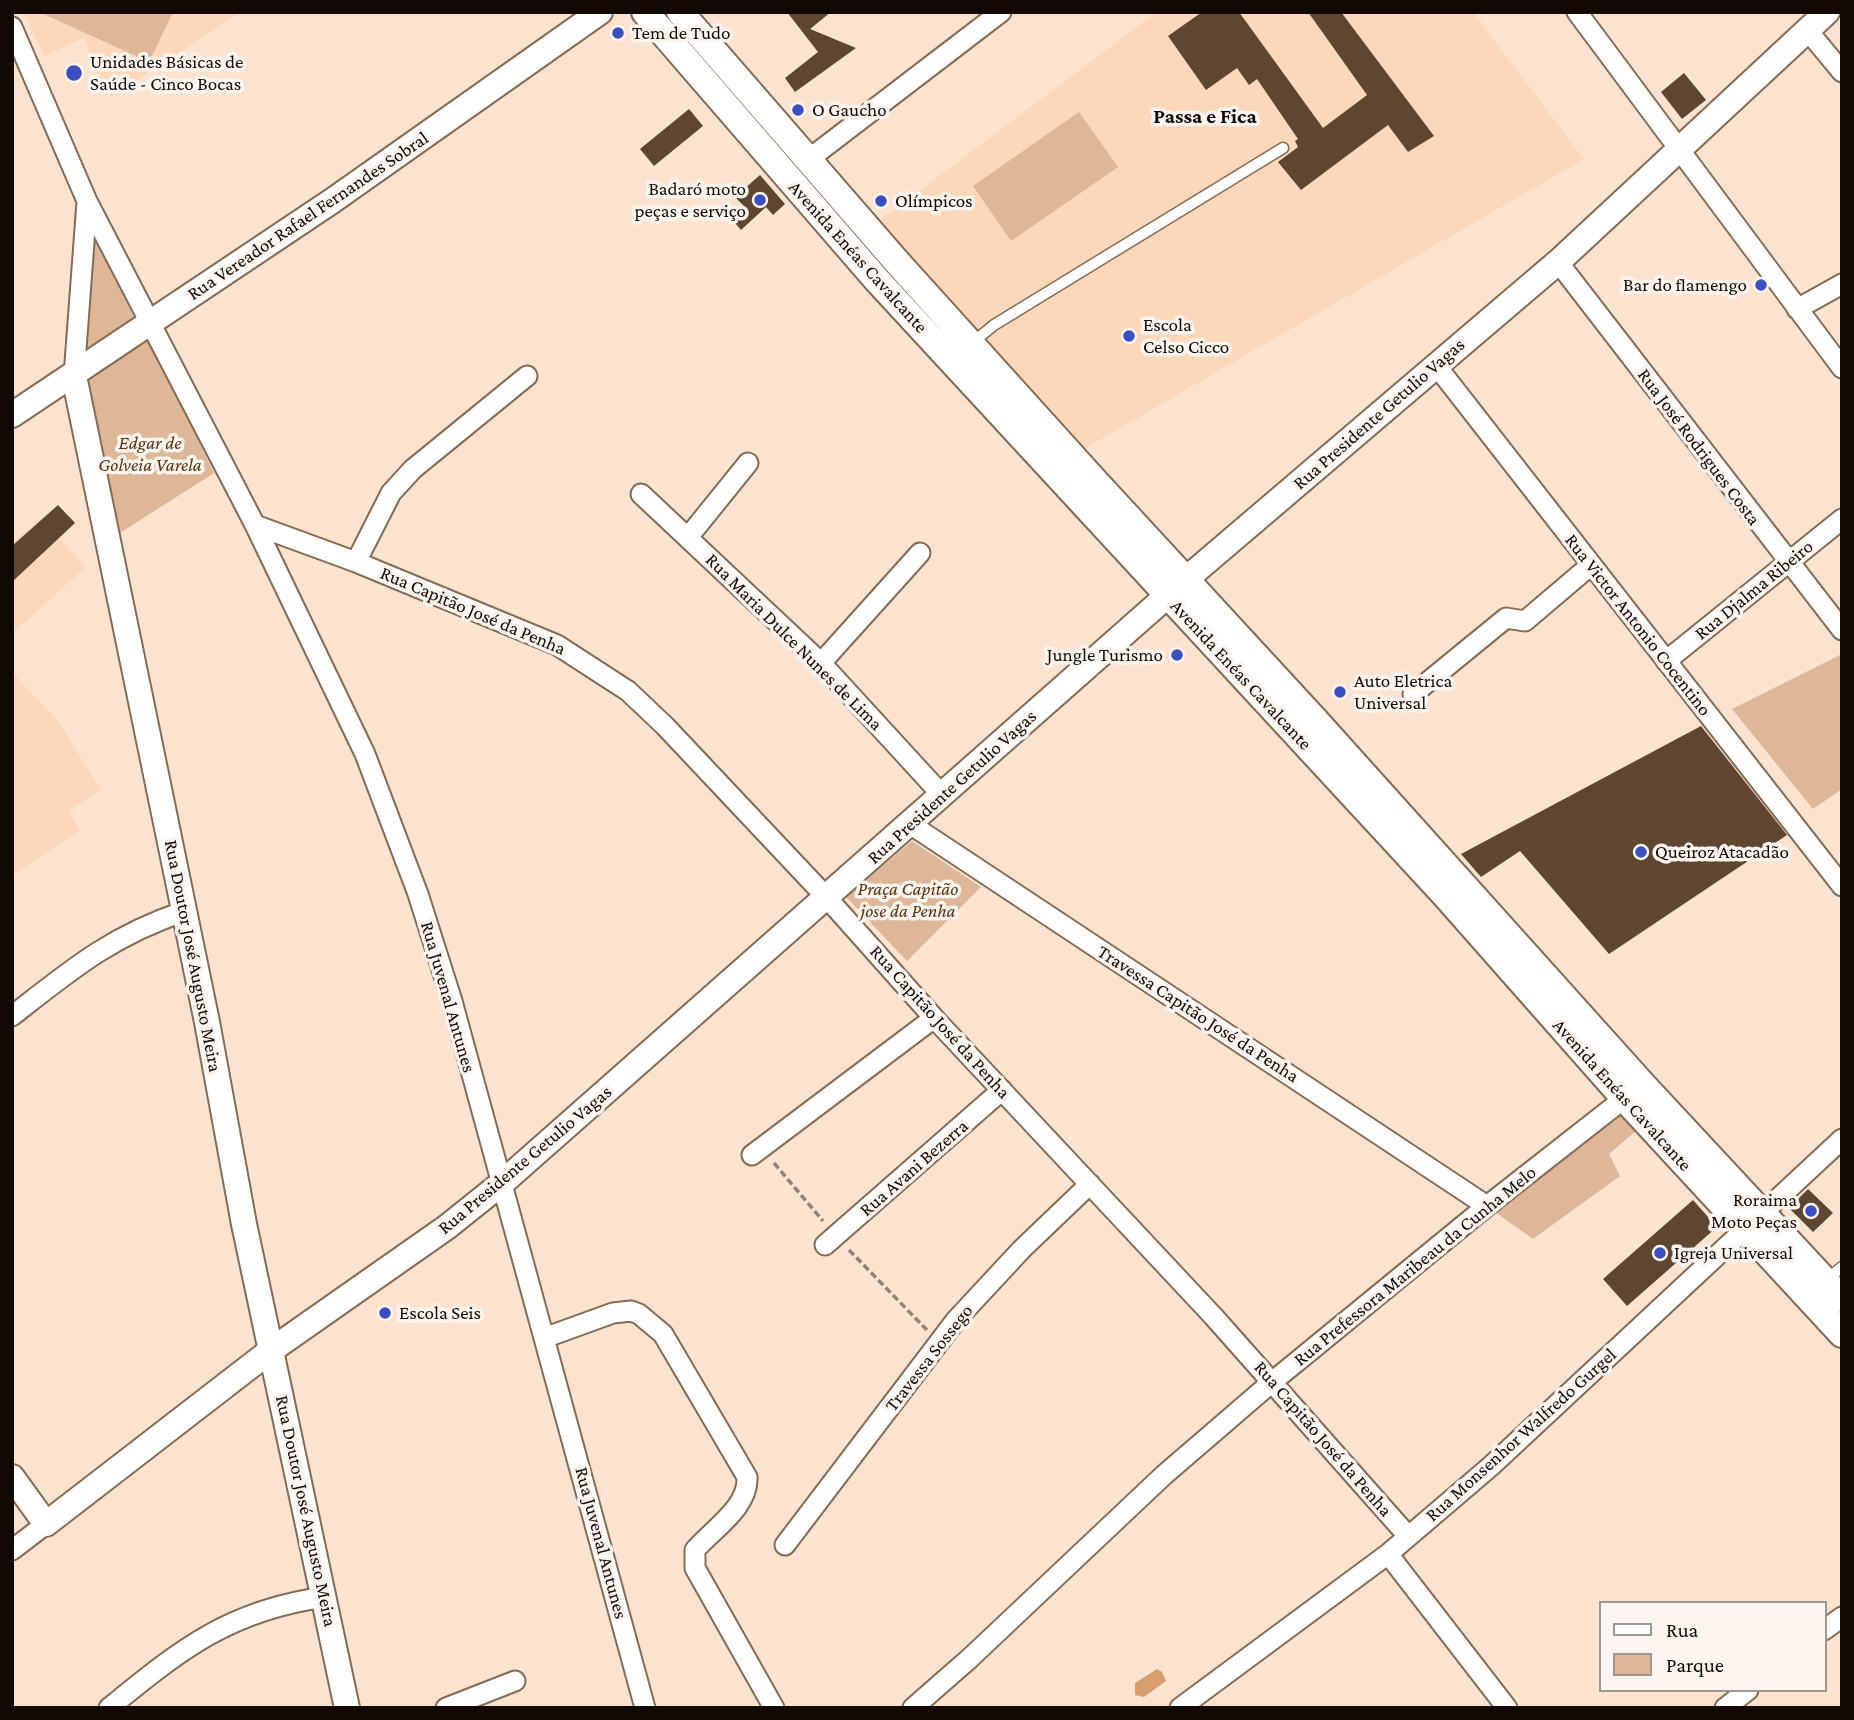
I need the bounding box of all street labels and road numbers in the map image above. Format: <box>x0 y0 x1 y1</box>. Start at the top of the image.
street label: Rua Vereador Rafael Fernandes Sobral <box>183 127 433 305</box>
street label: Avenida Enéas Cavalcante <box>784 176 932 338</box>
street label: Rua Presidente Getulio Vagas <box>1289 333 1469 495</box>
street label: Rua José Rodrigues Costa <box>1633 364 1765 530</box>
street label: Rua Victor Antonio Cocentino <box>1560 530 1716 720</box>
street label: Rua Djalma Ribeiro <box>1690 535 1818 645</box>
street label: Rua Maria Dulce Nunes de Lima <box>701 549 887 735</box>
street label: Rua Capitão José da Penha <box>377 562 569 660</box>
street label: Avenida Enéas Cavalcante <box>1165 595 1317 755</box>
street label: Rua Presidente Getulio Vagas <box>863 705 1041 869</box>
street label: Rua Doutor José Augusto Meira <box>159 838 227 1074</box>
street label: Rua Juvenal Antunes <box>415 919 481 1075</box>
street label: Rua Capitão José da Penha <box>865 940 1015 1104</box>
street label: Travessa Capitão José da Penha <box>1093 940 1303 1088</box>
street label: Avenida Enéas Cavalcante <box>1548 1014 1696 1176</box>
street label: Rua Presidente Getulio Vagas <box>433 1081 617 1239</box>
street label: Rua Avani Bezerra <box>855 1115 973 1221</box>
street label: Rua Prefessora Maribeau da Cunha Melo <box>1289 1161 1541 1371</box>
street label: Travessa Sossego <box>880 1300 978 1416</box>
street label: Rua Monsenhor Walfredo Gurgel <box>1421 1343 1621 1527</box>
street label: Rua Capitão José da Penha <box>1249 1356 1397 1522</box>
street label: Rua Doutor José Augusto Meira <box>270 1393 342 1629</box>
street label: Rua Juvenal Antunes <box>570 1465 632 1621</box>

